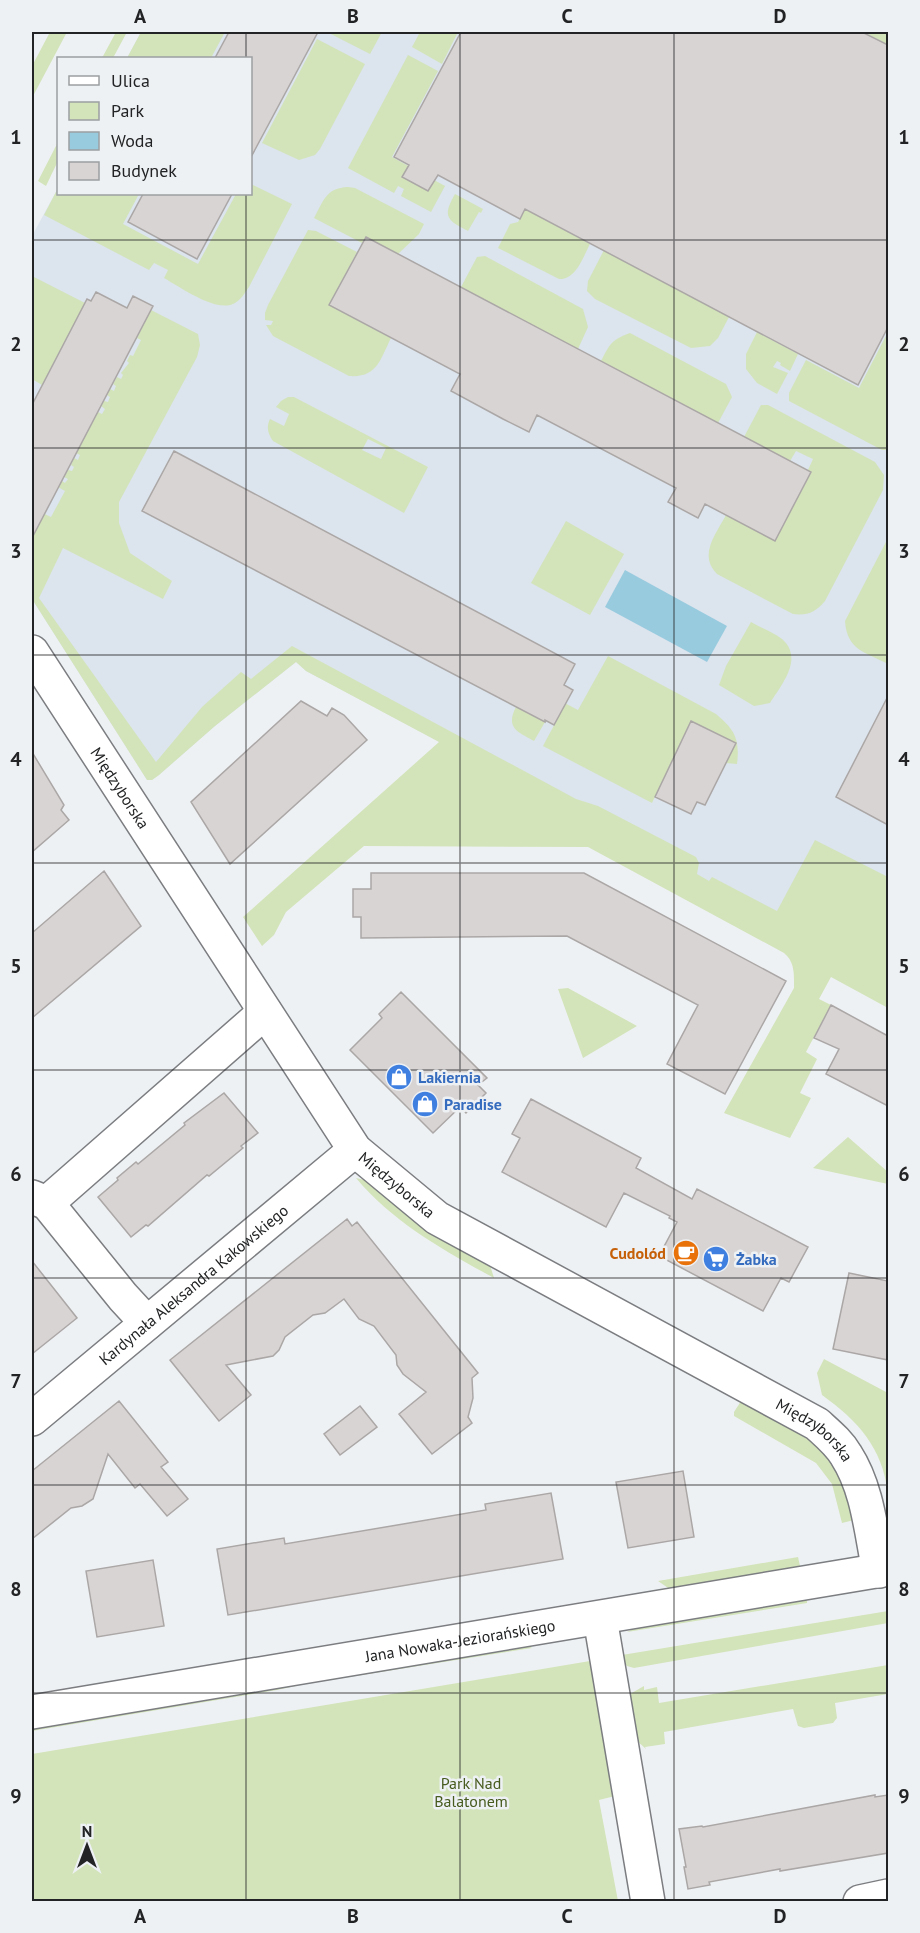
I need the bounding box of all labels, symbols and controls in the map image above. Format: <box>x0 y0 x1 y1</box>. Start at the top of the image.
text: A <box>134 3 147 29</box>
text: B <box>347 3 359 29</box>
text: C <box>561 3 573 29</box>
text: D <box>774 3 787 29</box>
legend <box>57 57 252 195</box>
text: Ulica <box>111 69 150 92</box>
text: Park <box>111 99 144 122</box>
text: 1 <box>10 124 22 150</box>
text: 1 <box>898 124 910 150</box>
text: Woda <box>111 129 153 152</box>
text: Budynek <box>111 159 177 182</box>
text: 2 <box>10 331 22 357</box>
text: 2 <box>898 331 910 357</box>
text: 3 <box>10 538 22 564</box>
text: 3 <box>898 538 910 564</box>
street label: Międzyborska <box>86 743 154 832</box>
text: 4 <box>10 746 22 772</box>
text: 4 <box>898 746 910 772</box>
text: 5 <box>10 953 22 979</box>
text: 5 <box>898 953 910 979</box>
shop icon: Lakiernia <box>384 1062 414 1092</box>
place label: Lakiernia <box>418 1067 481 1087</box>
shop icon: Paradise <box>410 1089 440 1119</box>
place label: Paradise <box>444 1094 502 1114</box>
street label: Międzyborska <box>355 1147 439 1222</box>
text: 6 <box>10 1161 22 1187</box>
text: 6 <box>898 1161 910 1187</box>
street label: Kardynała Aleksandra Kakowskiego <box>95 1200 292 1369</box>
cafe icon: Cudolód <box>671 1238 701 1268</box>
place label: Cudolód <box>609 1243 666 1263</box>
supermarket icon: Żabka <box>701 1244 731 1274</box>
place label: Żabka <box>736 1249 777 1269</box>
text: 7 <box>10 1368 22 1394</box>
text: 7 <box>898 1368 910 1394</box>
street label: Międzyborska <box>773 1394 857 1465</box>
text: 8 <box>10 1576 22 1602</box>
text: 8 <box>898 1576 910 1602</box>
street label: Jana Nowaka-Jeziorańskiego <box>363 1615 557 1666</box>
park label: Park Nad Balatonem <box>434 1773 508 1811</box>
text: 9 <box>10 1783 22 1809</box>
text: 9 <box>898 1783 910 1809</box>
north arrow <box>57 1816 117 1876</box>
text: N <box>82 1821 92 1841</box>
text: A <box>134 1903 147 1929</box>
text: B <box>347 1903 359 1929</box>
text: C <box>561 1903 573 1929</box>
text: D <box>774 1903 787 1929</box>

